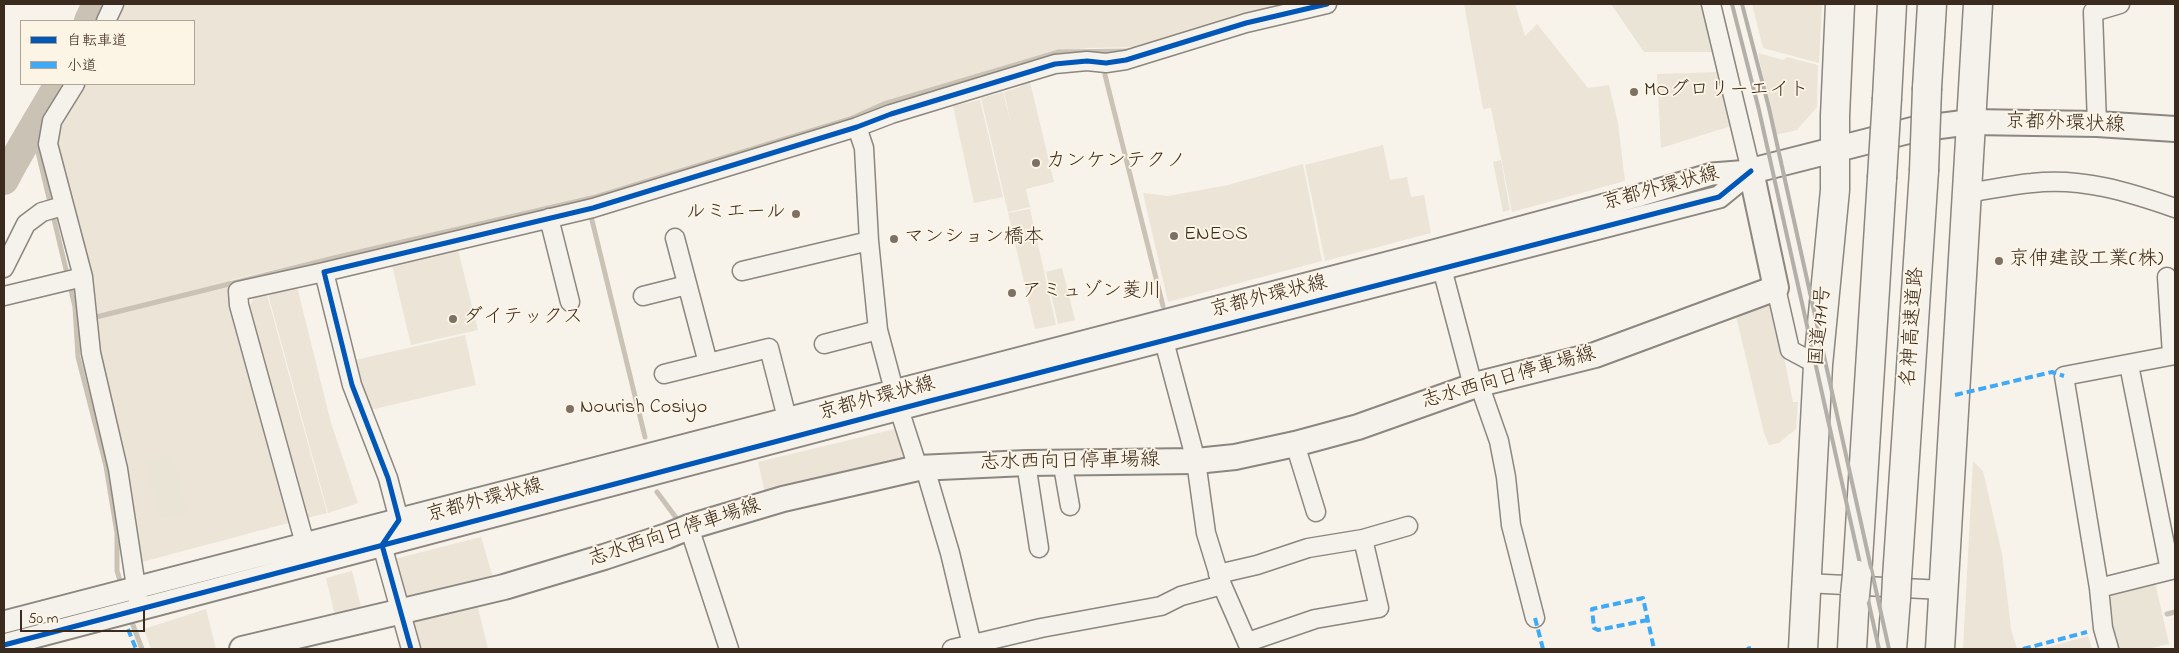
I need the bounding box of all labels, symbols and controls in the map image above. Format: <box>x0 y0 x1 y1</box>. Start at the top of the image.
legend <box>20 20 195 85</box>
text: 自転車道 <box>67 30 127 52</box>
text: 小道 <box>67 55 97 77</box>
place label: MOグロリーエイト <box>1644 80 1809 104</box>
marker: MOグロリーエイト <box>1628 86 1640 98</box>
street label: 京都外環状線 <box>2005 111 2125 139</box>
place label: カンケンテクノ <box>1046 151 1186 175</box>
marker: カンケンテクノ <box>1030 157 1042 169</box>
street label: 京都外環状線 <box>1600 163 1722 217</box>
place label: ルミエール <box>686 202 786 226</box>
marker: ルミエール <box>790 208 802 220</box>
place label: ENEOS <box>1184 224 1248 248</box>
place label: マンション橋本 <box>904 227 1044 251</box>
marker: ENEOS <box>1168 230 1180 242</box>
marker: マンション橋本 <box>888 233 900 245</box>
place label: 京伸建設工業(株) <box>2009 249 2163 273</box>
marker: 京伸建設工業(株) <box>1993 255 2005 267</box>
street label: 名神高速道路 <box>1898 266 1930 388</box>
street label: 京都外環状線 <box>1208 272 1330 324</box>
place label: アミュゾン菱川 <box>1022 281 1162 305</box>
street label: 国道171号 <box>1807 285 1837 367</box>
marker: アミュゾン菱川 <box>1006 287 1018 299</box>
place label: ダイテックス <box>463 307 583 331</box>
marker: ダイテックス <box>447 313 459 325</box>
street label: 志水西向日停車場線 <box>1419 343 1599 415</box>
street label: 京都外環状線 <box>816 373 938 427</box>
place label: Nourish Cosiyo <box>580 397 707 421</box>
marker: Nourish Cosiyo <box>564 403 576 415</box>
street label: 志水西向日停車場線 <box>980 449 1160 477</box>
street label: 京都外環状線 <box>424 475 546 529</box>
street label: 志水西向日停車場線 <box>586 495 764 573</box>
scale bar <box>22 600 148 632</box>
text: 50 m <box>28 608 58 630</box>

